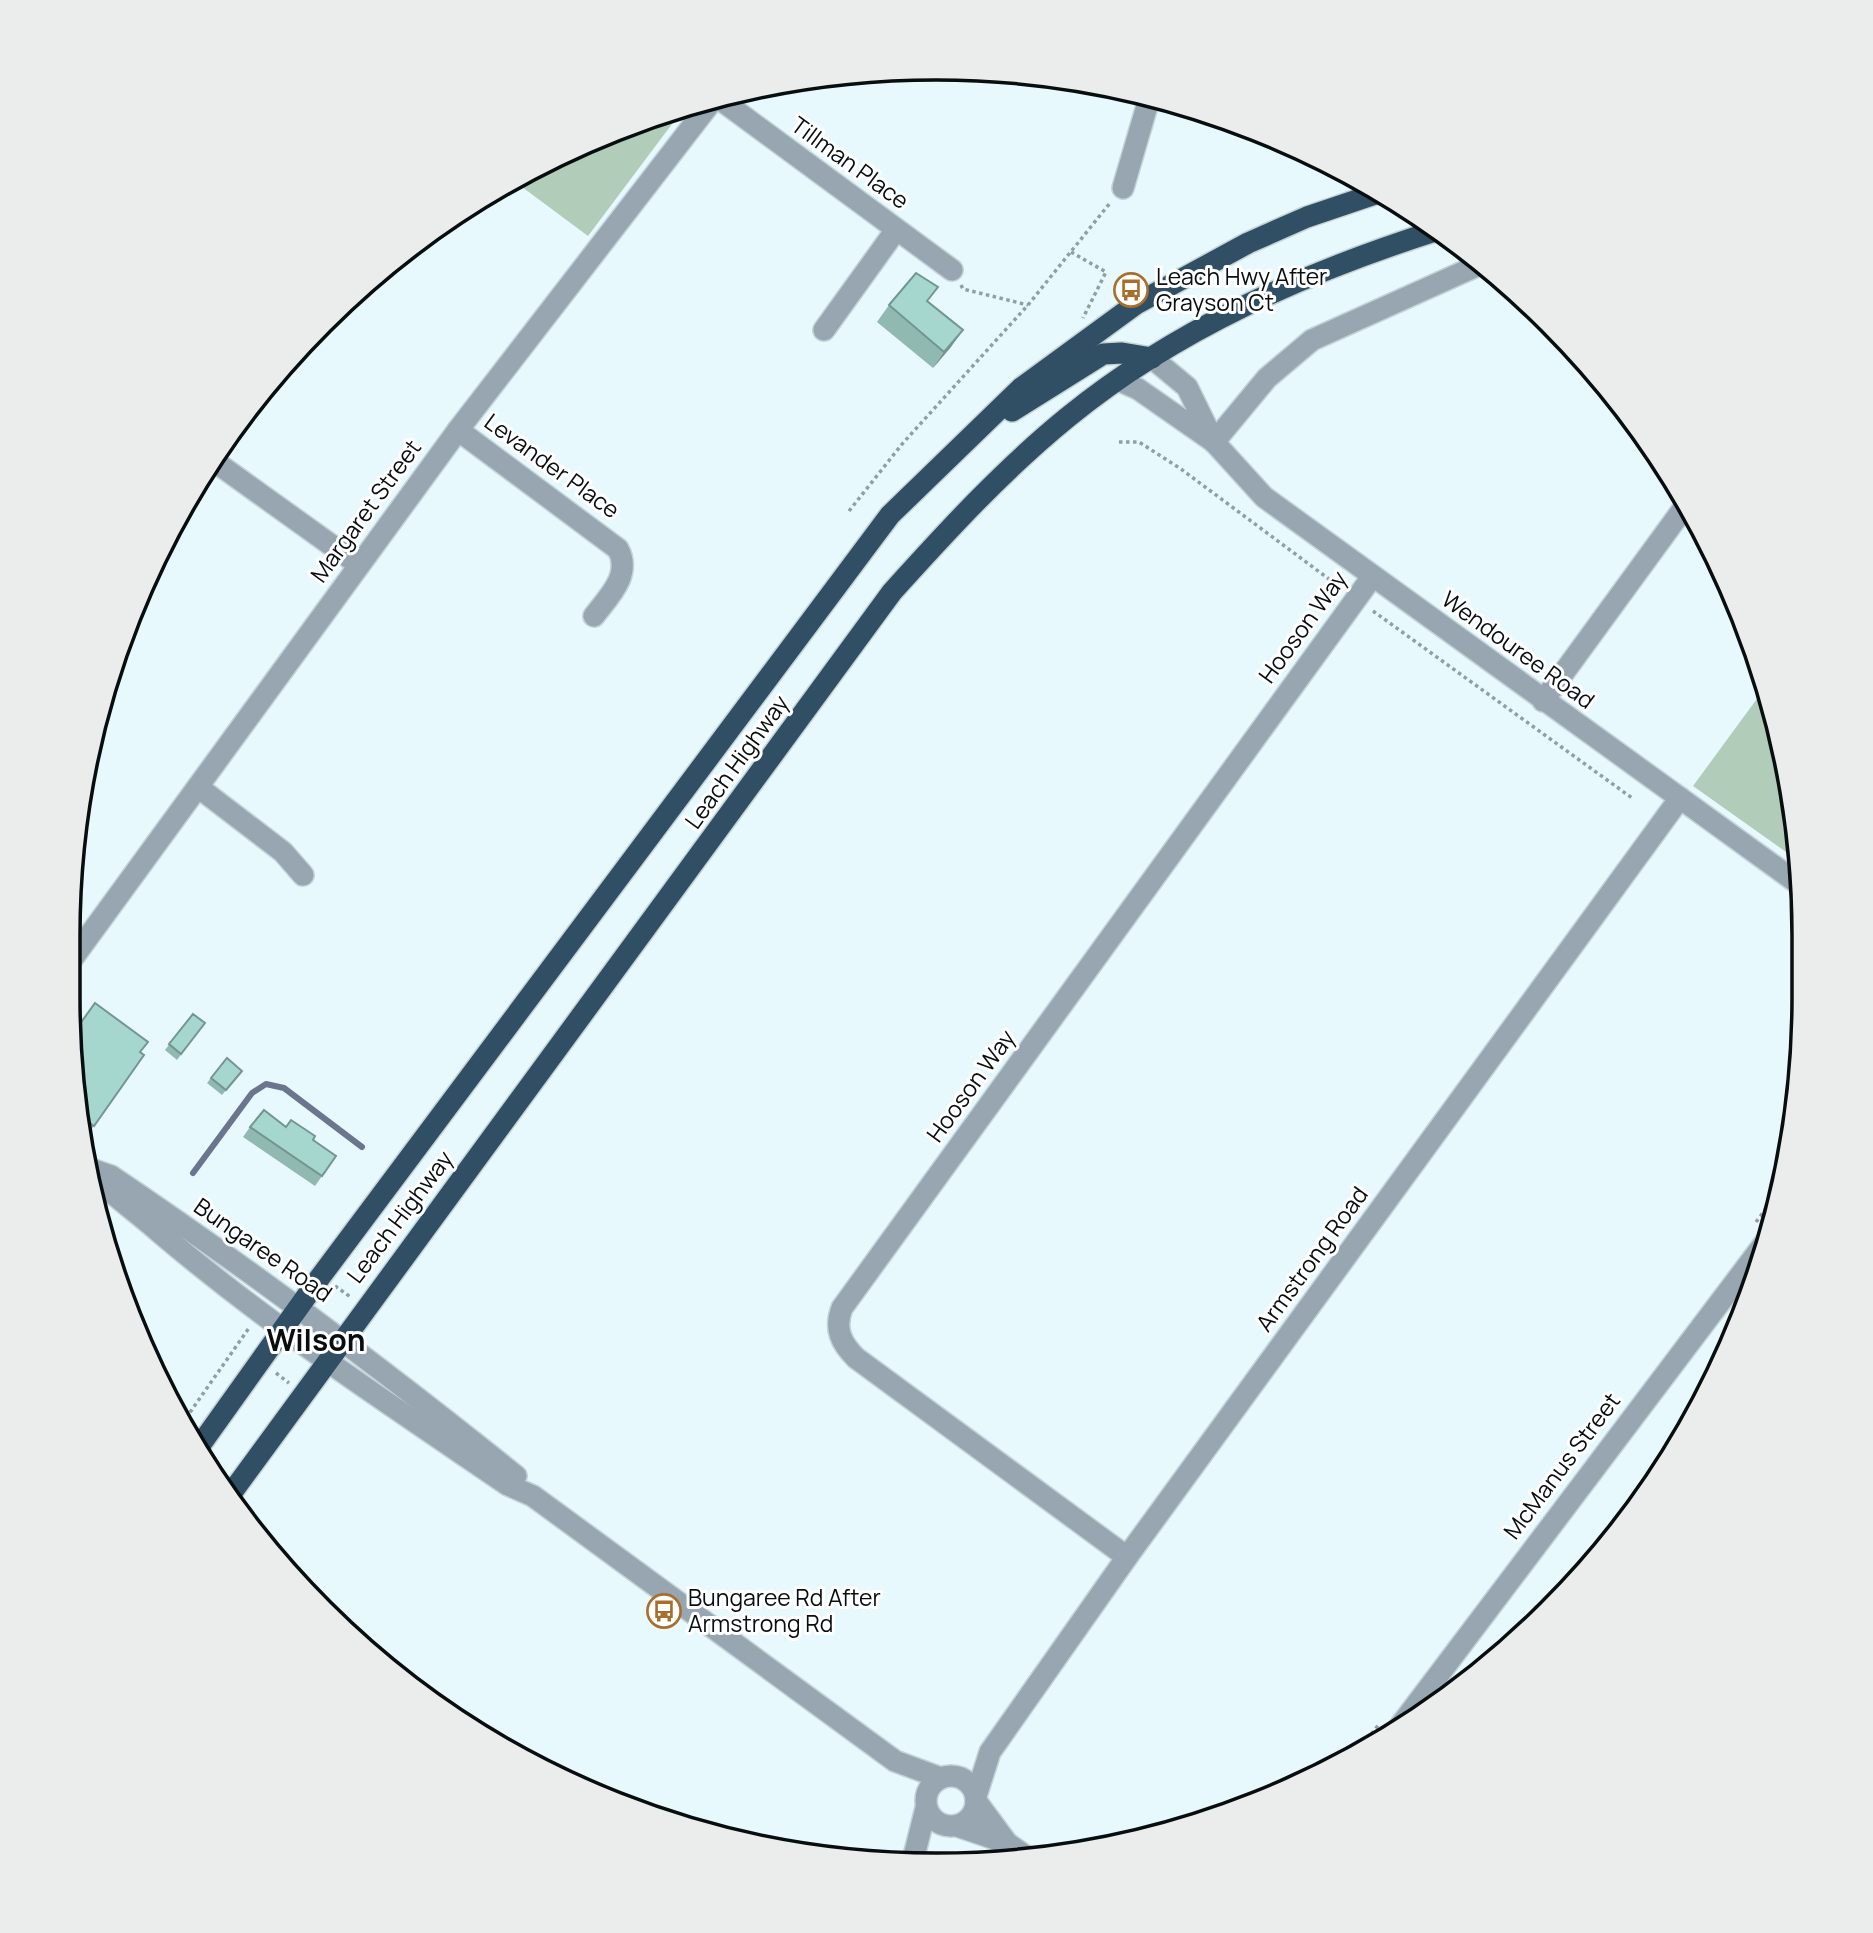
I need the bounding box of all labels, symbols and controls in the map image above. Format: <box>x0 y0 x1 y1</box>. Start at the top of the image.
street label: Tillman Place <box>785 109 916 216</box>
place label: Leach Hwy After Grayson Ct <box>1156 260 1327 318</box>
bus stop icon: Leach Hwy After Grayson Ct <box>1112 271 1150 309</box>
street label: Levander Place <box>478 405 627 525</box>
street label: Margaret Street <box>303 433 428 588</box>
street label: Hooson Way <box>1251 564 1354 689</box>
street label: Wendouree Road <box>1436 583 1602 716</box>
street label: Leach Highway <box>677 688 796 835</box>
street label: Hooson Way <box>919 1023 1022 1148</box>
street label: Leach Highway <box>339 1144 460 1289</box>
street label: Armstrong Road <box>1248 1180 1375 1337</box>
street label: Bungaree Road <box>188 1190 339 1309</box>
district label: Wilson <box>266 1319 366 1360</box>
street label: McManus Street <box>1496 1386 1627 1545</box>
place label: Bungaree Rd After Armstrong Rd <box>688 1581 881 1639</box>
bus stop icon: Bungaree Rd After Armstrong Rd <box>645 1592 683 1630</box>

